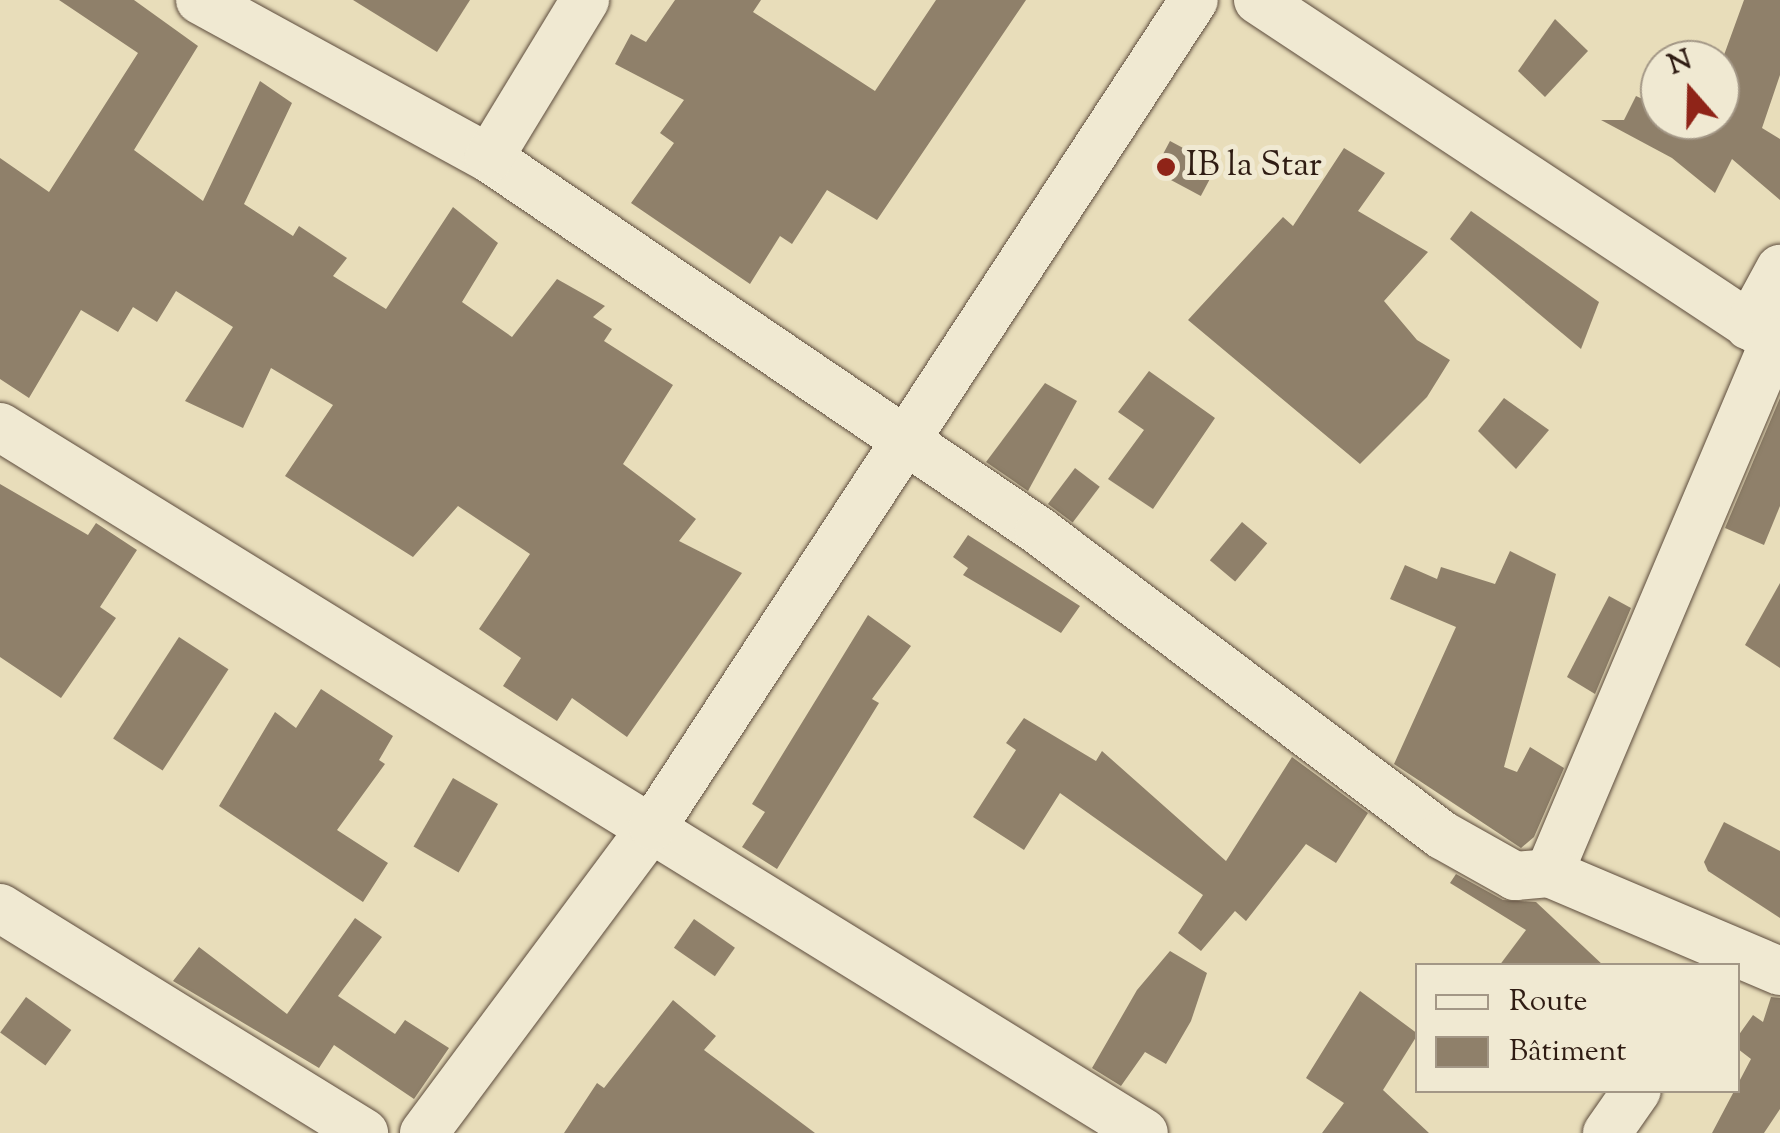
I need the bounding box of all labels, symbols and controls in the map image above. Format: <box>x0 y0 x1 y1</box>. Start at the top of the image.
north arrow <box>1640 40 1740 140</box>
text: N <box>1663 41 1698 86</box>
place label: IB la Star <box>1186 146 1322 188</box>
marker: IB la Star <box>1155 156 1177 178</box>
legend <box>1415 963 1740 1093</box>
text: Route <box>1509 981 1588 1024</box>
text: Bâtiment <box>1509 1031 1626 1074</box>

